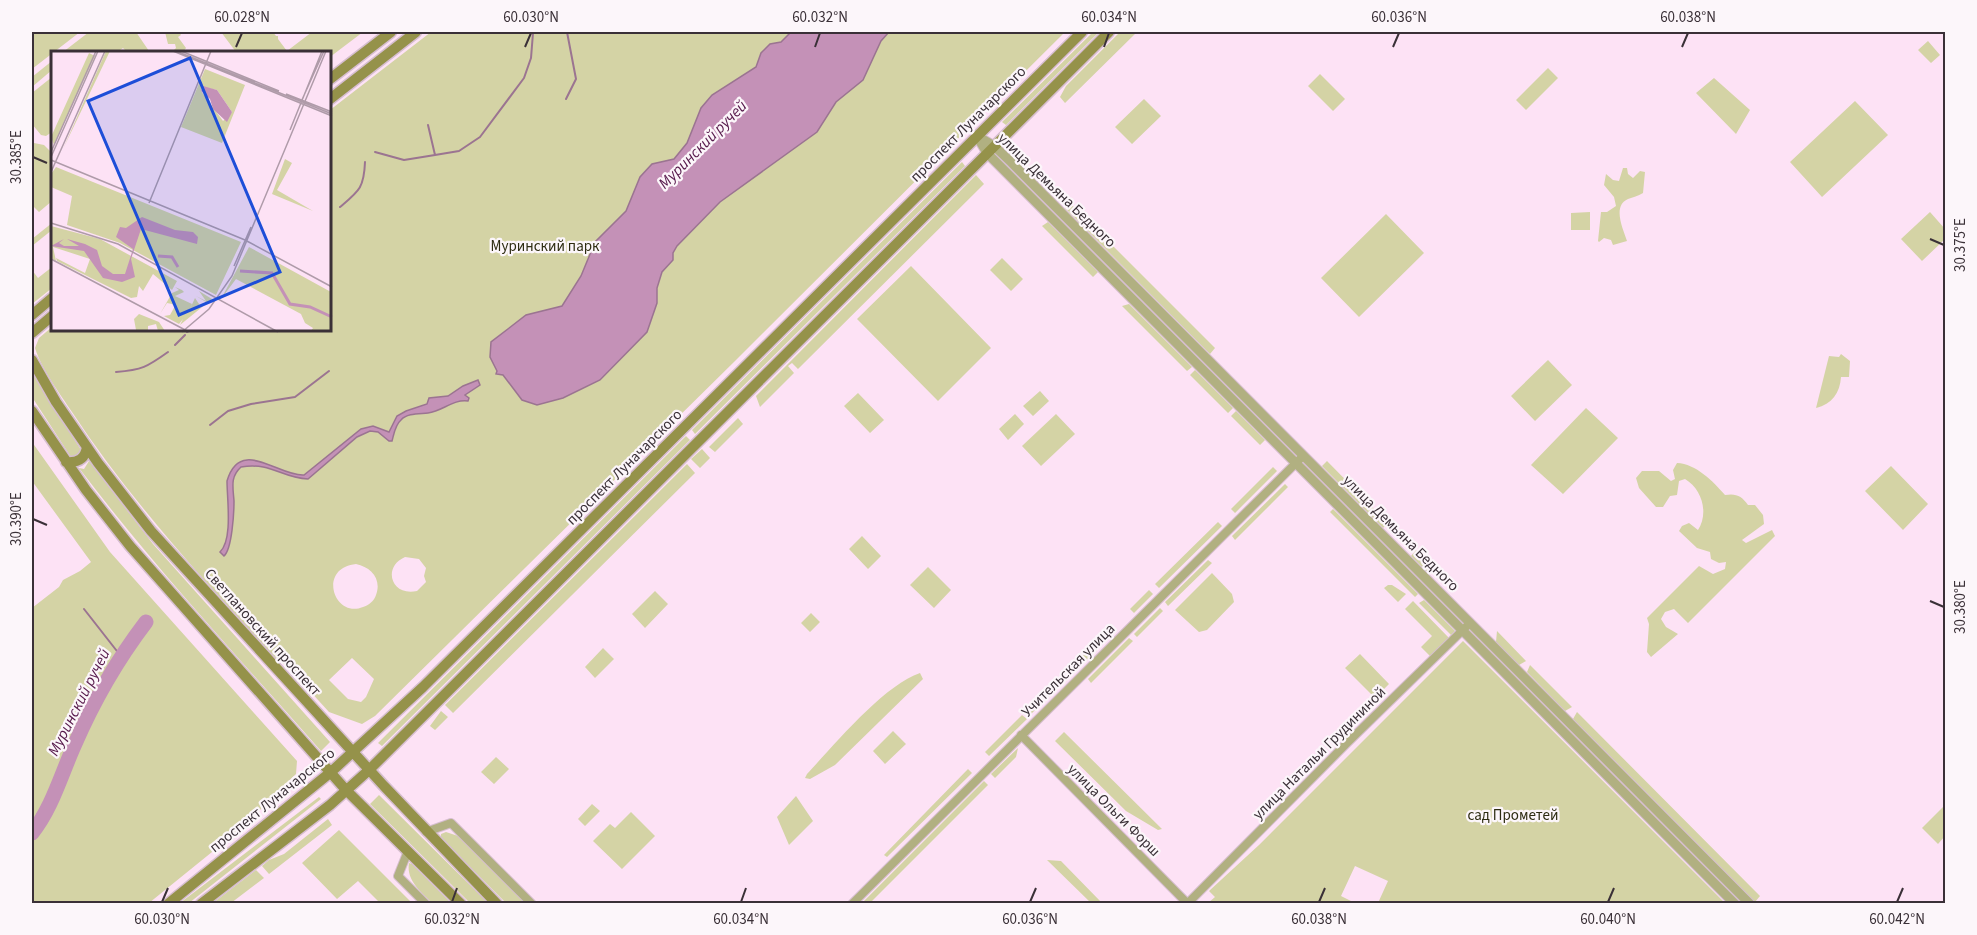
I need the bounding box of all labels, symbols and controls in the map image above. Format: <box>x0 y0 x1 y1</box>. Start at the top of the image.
text: 60.028°N <box>214 7 270 28</box>
text: 60.030°N <box>503 7 559 28</box>
text: 60.032°N <box>792 7 848 28</box>
text: 60.034°N <box>1081 7 1137 28</box>
text: 60.036°N <box>1371 7 1427 28</box>
text: 60.038°N <box>1660 7 1716 28</box>
inset map <box>51 51 332 332</box>
street label: проспект Луначарского <box>906 62 1031 187</box>
water label: Муринский ручей <box>653 95 752 194</box>
street label: улица Демьяна Бедного <box>993 128 1120 253</box>
text: 30.385°E <box>6 130 27 184</box>
text: 30.375°E <box>1950 218 1971 272</box>
park label: Муринский парк <box>491 236 600 257</box>
street label: проспект Луначарского <box>562 405 687 530</box>
street label: улица Демьяна Бедного <box>1338 470 1464 596</box>
text: 30.390°E <box>6 492 27 546</box>
street label: Светлановский проспект <box>200 564 326 701</box>
text: 30.380°E <box>1950 580 1971 634</box>
street label: Учительская улица <box>1017 619 1120 722</box>
water label: Муринский ручей <box>42 645 115 760</box>
street label: улица Натальи Грудининой <box>1248 682 1391 825</box>
street label: проспект Луначарского <box>205 743 340 858</box>
street label: улица Ольги Форш <box>1062 759 1165 862</box>
park label: сад Прометей <box>1468 805 1558 826</box>
text: 60.030°N <box>134 909 190 930</box>
text: 60.032°N <box>424 909 480 930</box>
text: 60.034°N <box>713 909 769 930</box>
text: 60.036°N <box>1002 909 1058 930</box>
text: 60.038°N <box>1291 909 1347 930</box>
text: 60.040°N <box>1580 909 1636 930</box>
text: 60.042°N <box>1869 909 1925 930</box>

